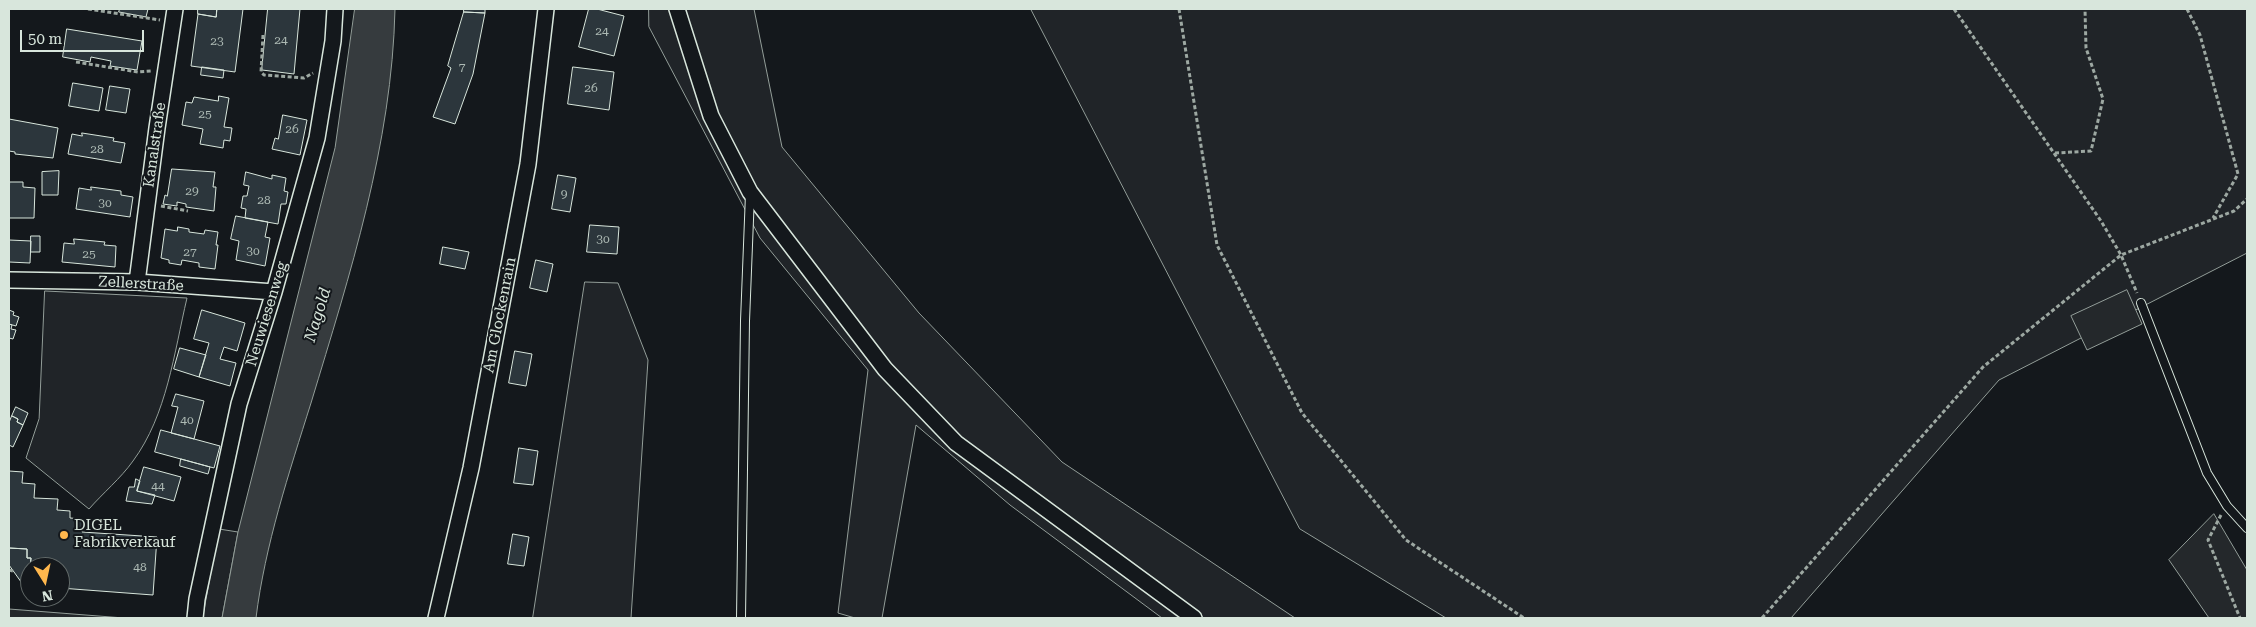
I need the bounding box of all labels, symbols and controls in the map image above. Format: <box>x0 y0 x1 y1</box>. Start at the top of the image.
scale bar <box>22 20 146 52</box>
house number: 24 <box>595 24 609 38</box>
text: 50 m <box>28 30 62 48</box>
house number: 24 <box>274 33 288 47</box>
house number: 23 <box>210 34 224 48</box>
house number: 7 <box>459 60 465 74</box>
house number: 26 <box>584 81 598 95</box>
street label: Kanalstraße <box>140 101 170 189</box>
house number: 25 <box>198 107 212 121</box>
house number: 26 <box>285 122 299 136</box>
house number: 28 <box>90 142 104 156</box>
house number: 29 <box>185 184 199 198</box>
house number: 9 <box>561 187 567 201</box>
house number: 28 <box>257 193 271 207</box>
house number: 30 <box>98 196 112 210</box>
house number: 30 <box>596 232 610 246</box>
house number: 30 <box>246 244 260 258</box>
house number: 27 <box>183 245 197 259</box>
house number: 25 <box>82 247 96 261</box>
street label: Am Glockenrain <box>480 256 520 374</box>
street label: Neuwiesenweg <box>243 260 291 368</box>
street label: Zellerstraße <box>98 273 184 295</box>
water label: Nagold <box>301 286 335 344</box>
house number: 40 <box>180 413 194 427</box>
house number: 44 <box>151 479 165 493</box>
place label: DIGEL Fabrikverkauf <box>74 517 175 552</box>
marker: DIGEL Fabrikverkauf <box>58 529 70 541</box>
north arrow <box>20 557 70 607</box>
house number: 48 <box>133 560 147 574</box>
text: N <box>41 587 54 605</box>

